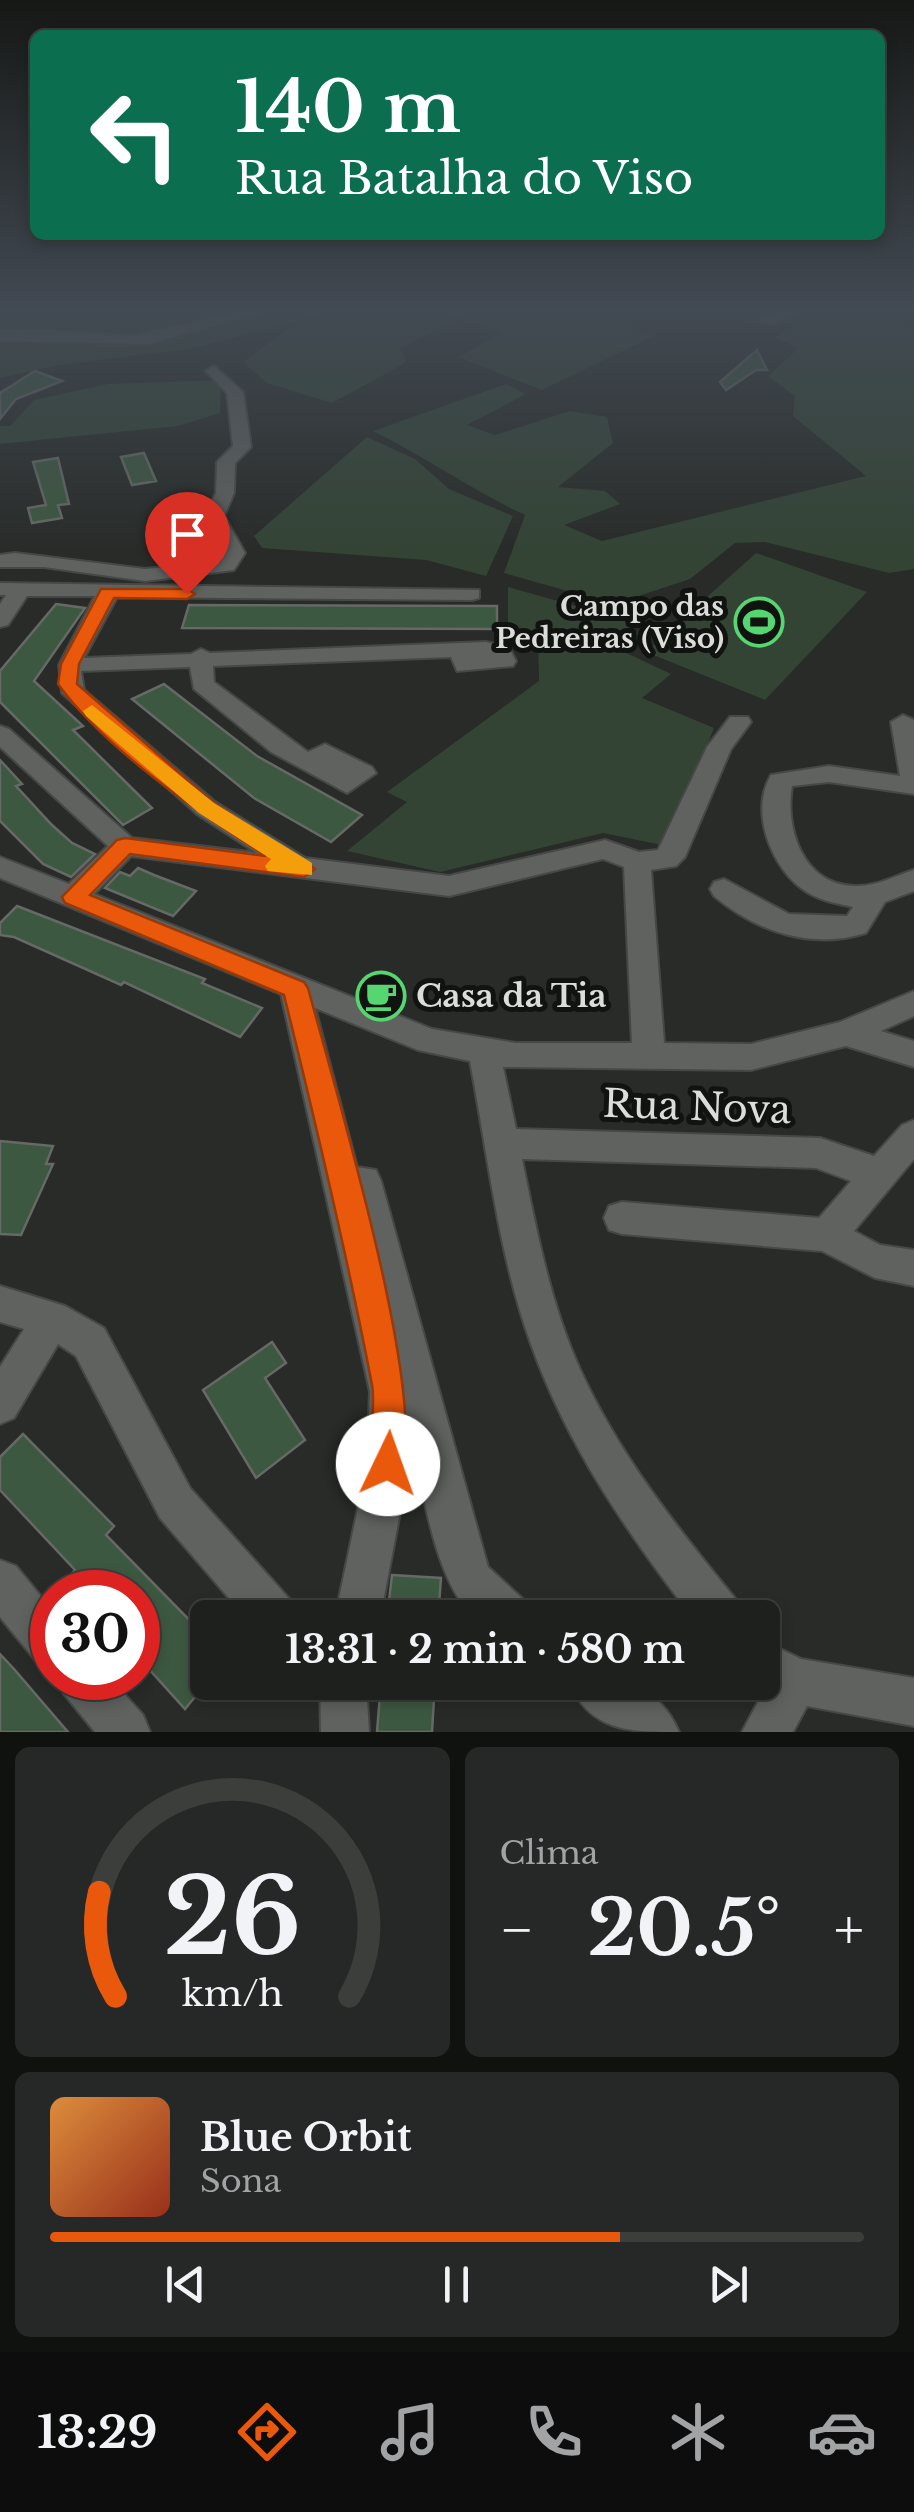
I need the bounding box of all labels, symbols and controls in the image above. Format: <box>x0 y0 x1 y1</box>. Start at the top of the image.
text: 140 m <box>235 64 461 151</box>
icon: left <box>70 70 200 200</box>
text: Rua Batalha do Viso <box>235 150 693 206</box>
pin <box>145 492 230 595</box>
icon: arrive <box>160 507 215 562</box>
place label: Campo das Pedreiras (Viso) <box>495 589 724 656</box>
sports icon: Campo das Pedreiras (Viso) <box>733 596 785 648</box>
cafe icon: Casa da Tia <box>355 970 407 1022</box>
place label: Casa da Tia <box>416 976 607 1016</box>
street label: Rua Nova <box>602 1080 793 1133</box>
position arrow <box>336 1412 440 1516</box>
speed limit sign: 30 <box>30 1570 160 1700</box>
text: 13:31 · 2 min · 580 m <box>285 1626 685 1673</box>
text: Clima <box>500 1833 599 1873</box>
text: 26 <box>163 1853 301 1982</box>
text: 20.5° <box>587 1882 781 1975</box>
text: − <box>500 1896 534 1964</box>
text: + <box>834 1896 864 1964</box>
text: km/h <box>182 1971 283 2016</box>
text: Blue Orbit <box>200 2114 411 2161</box>
text: Sona <box>200 2161 281 2201</box>
icon: previous <box>158 2257 213 2312</box>
icon: pause <box>429 2257 484 2312</box>
icon: next <box>701 2257 756 2312</box>
icon: directions <box>232 2397 302 2467</box>
icon: music <box>375 2397 445 2467</box>
icon: phone <box>519 2397 589 2467</box>
icon: climate <box>663 2397 733 2467</box>
icon: car <box>807 2397 877 2467</box>
text: 13:29 <box>37 2404 158 2460</box>

